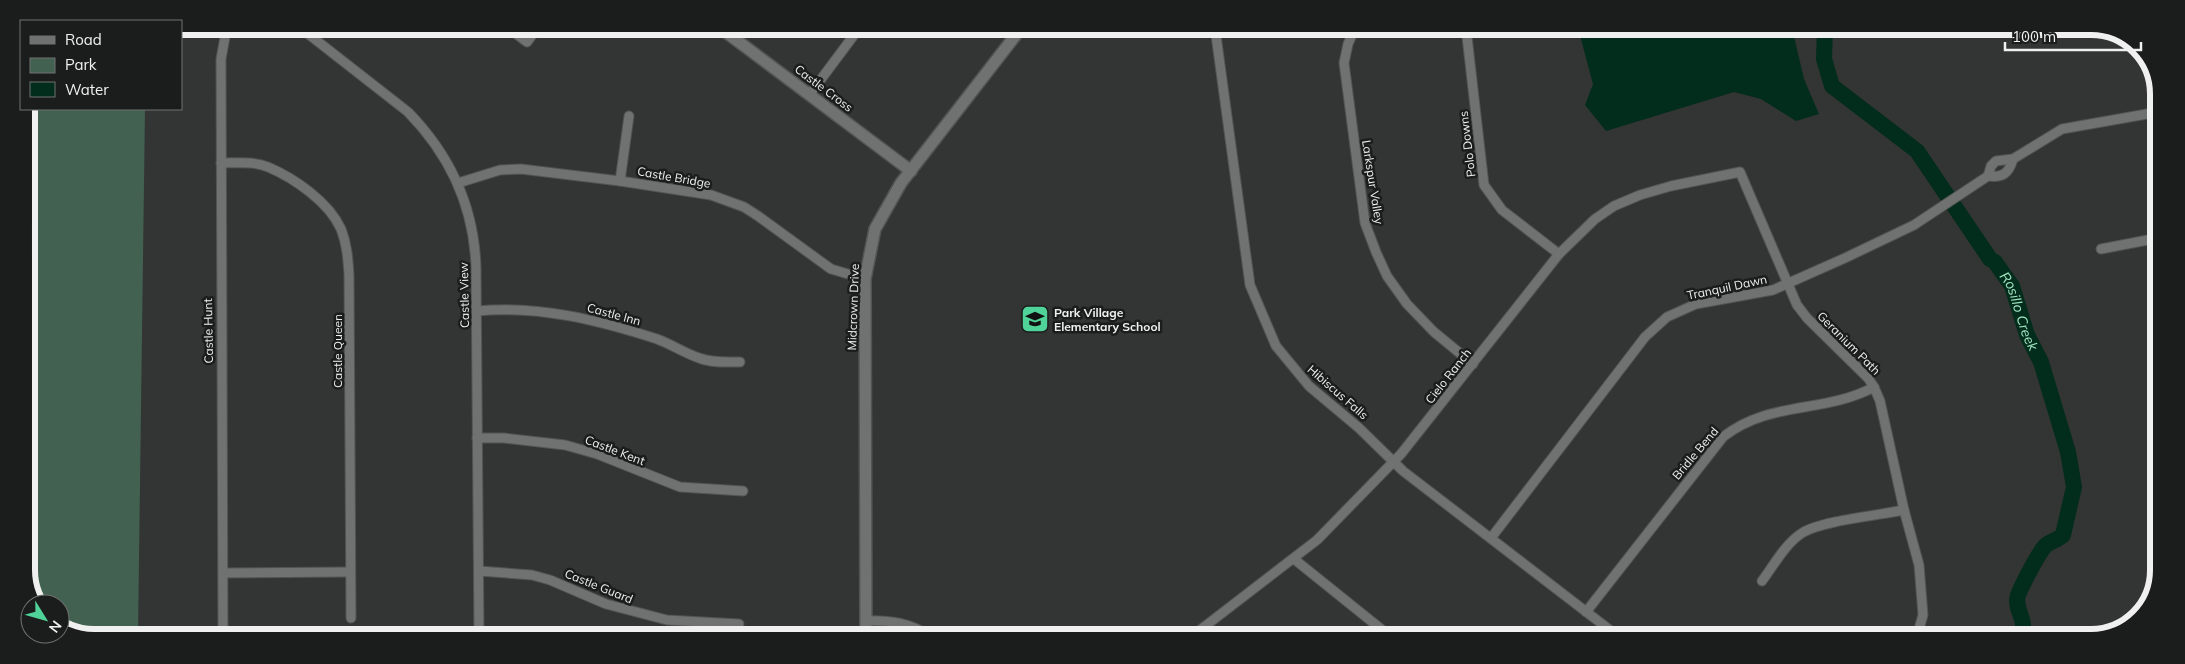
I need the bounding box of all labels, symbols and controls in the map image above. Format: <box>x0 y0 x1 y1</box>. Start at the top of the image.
legend <box>20 20 182 110</box>
scale bar <box>2005 20 2141 52</box>
text: 100 m <box>2012 27 2056 46</box>
text: Road <box>65 30 102 49</box>
text: Park <box>65 55 97 74</box>
street label: Castle Cross <box>792 61 856 115</box>
text: Water <box>65 80 109 99</box>
street label: Polo Downs <box>1456 110 1478 178</box>
street label: Larkspur Valley <box>1359 139 1387 226</box>
street label: Castle Bridge <box>636 163 712 191</box>
street label: Castle View <box>456 261 472 328</box>
street label: Midcrown Drive <box>844 263 862 351</box>
water label: Rosillo Creek <box>1996 268 2043 355</box>
street label: Tranquil Dawn <box>1686 271 1768 303</box>
street label: Castle Hunt <box>200 298 216 364</box>
street label: Castle Inn <box>585 300 643 328</box>
school or university icon: Park Village Elementary School <box>1020 304 1050 334</box>
place label: Park Village Elementary School <box>1054 305 1161 334</box>
street label: Geranium Path <box>1814 308 1884 378</box>
street label: Castle Queen <box>330 314 345 388</box>
street label: Cielo Ranch <box>1422 345 1474 407</box>
street label: Hibiscus Falls <box>1305 362 1371 422</box>
street label: Bridle Bend <box>1669 424 1721 482</box>
street label: Castle Kent <box>583 432 647 468</box>
street label: Castle Guard <box>563 566 635 606</box>
north arrow <box>20 594 70 644</box>
text: N <box>45 617 66 636</box>

